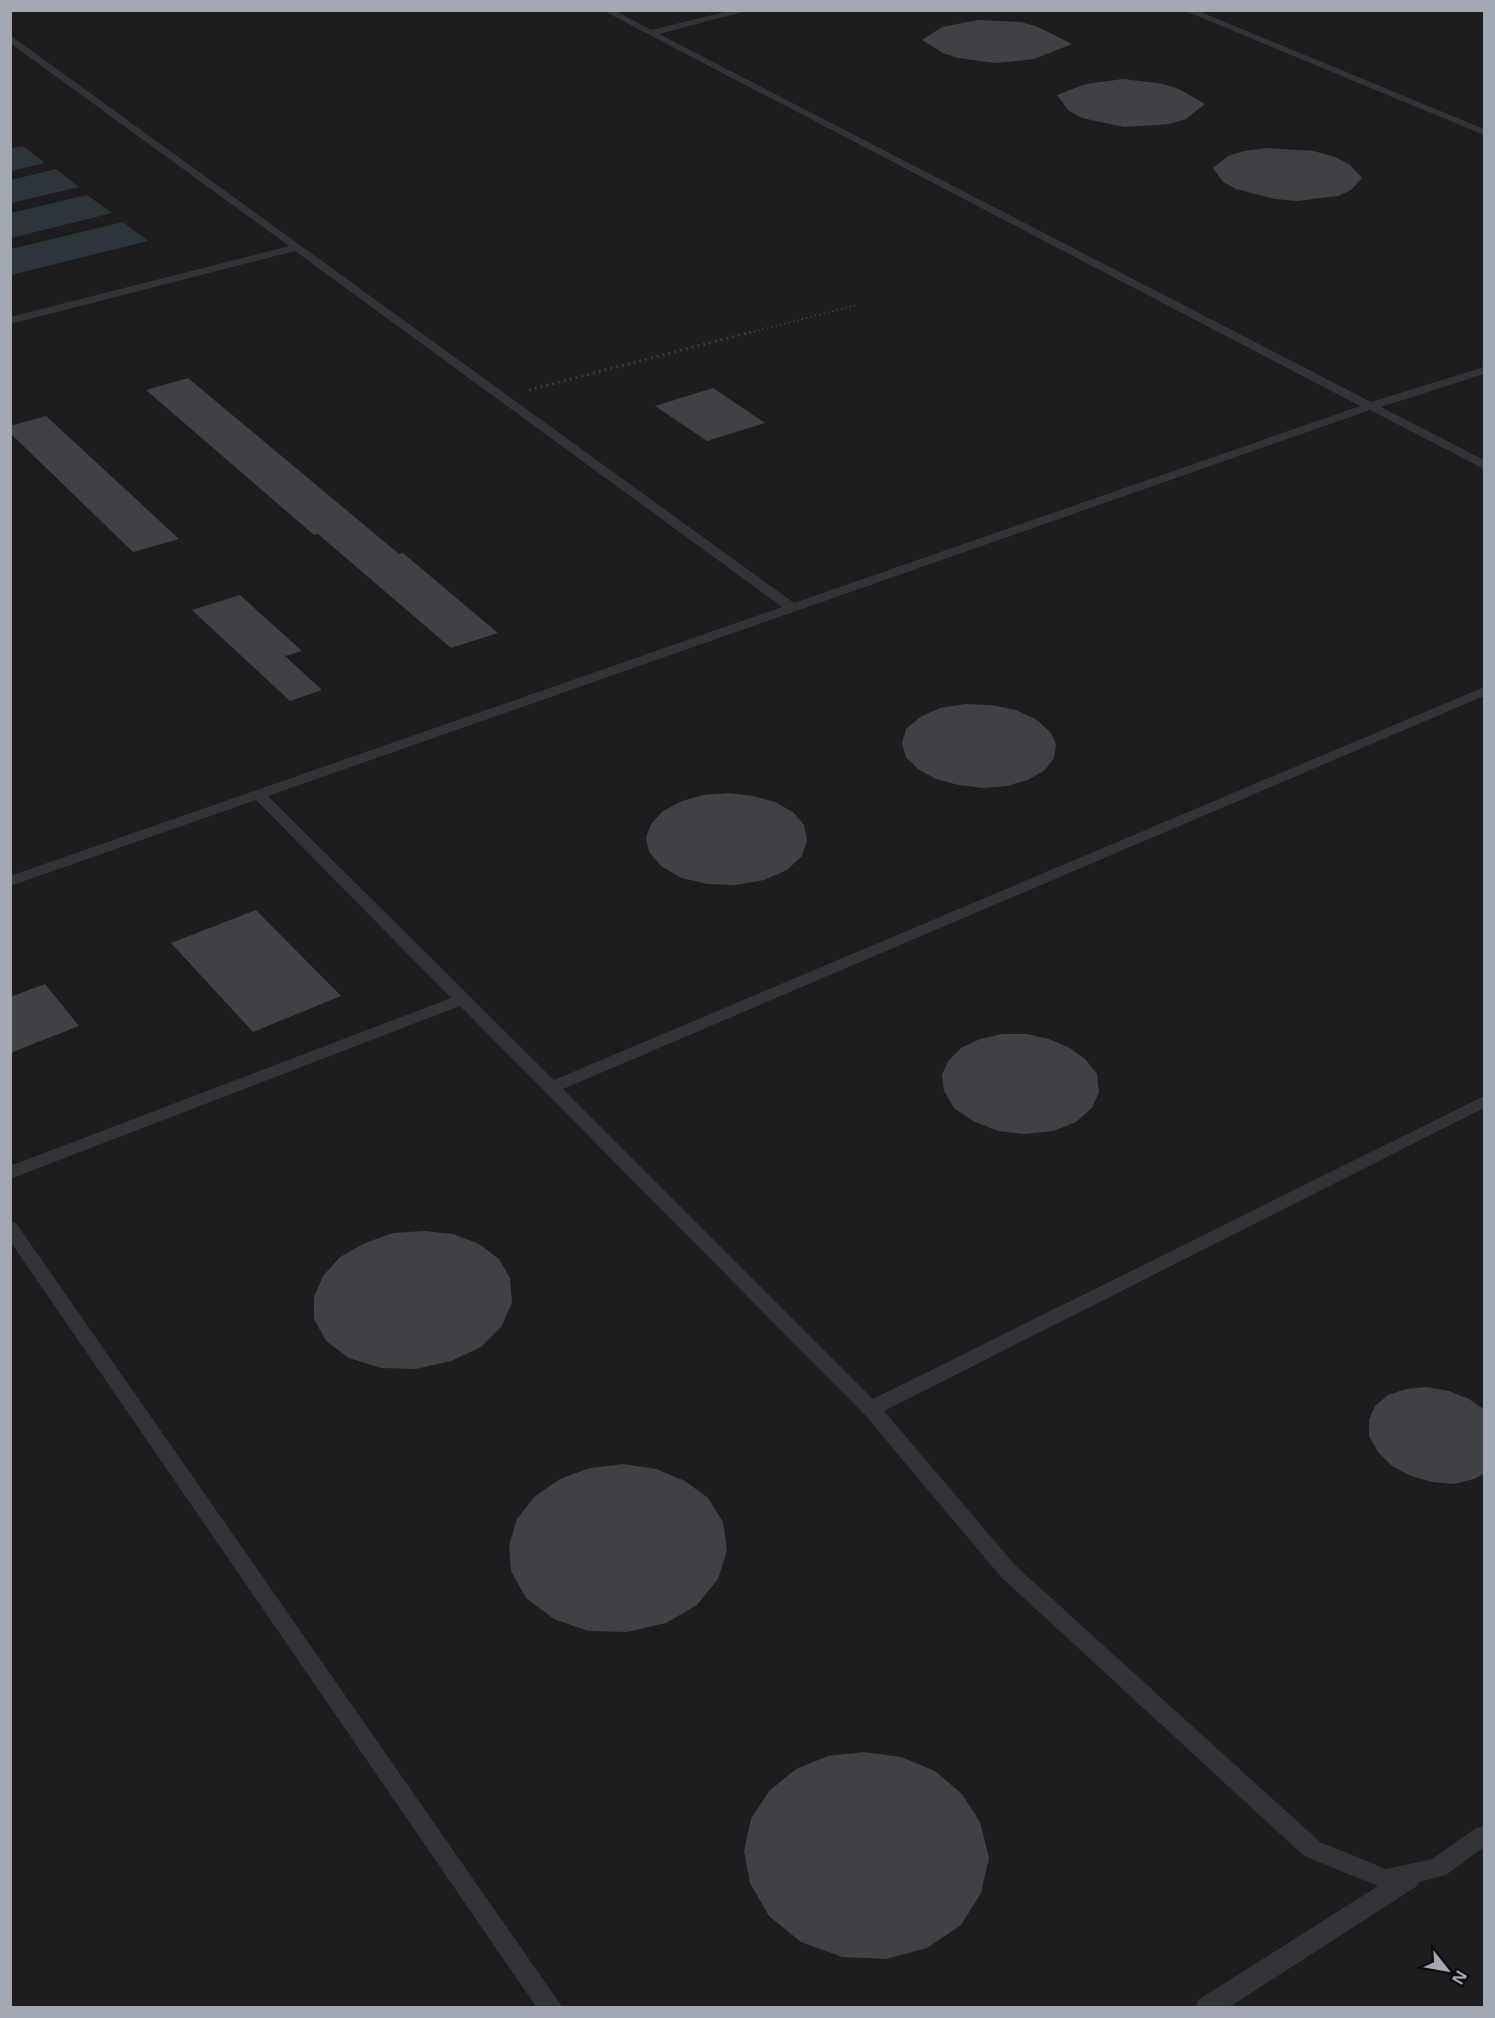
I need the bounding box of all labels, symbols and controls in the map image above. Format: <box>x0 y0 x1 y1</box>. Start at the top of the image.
north arrow <box>1417 1940 1477 2000</box>
text: N <box>1447 1966 1473 1989</box>

